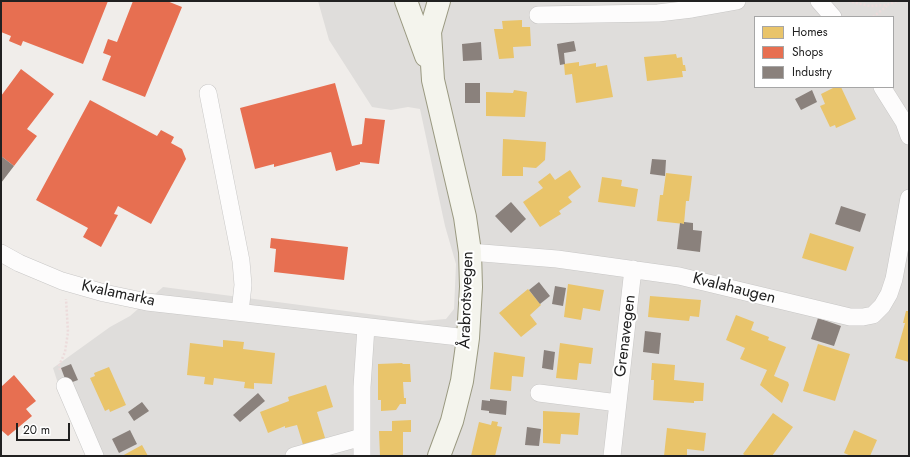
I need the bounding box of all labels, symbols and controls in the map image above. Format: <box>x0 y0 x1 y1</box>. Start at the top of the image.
legend <box>754 16 894 88</box>
text: Homes <box>792 23 828 41</box>
text: Shops <box>792 43 823 61</box>
text: Industry <box>792 63 832 81</box>
street label: Årabrotsvegen <box>456 251 478 349</box>
street label: Kvalahaugen <box>691 269 777 309</box>
street label: Kvalamarka <box>79 277 157 311</box>
street label: Grenavegen <box>611 294 641 378</box>
scale bar <box>18 415 72 441</box>
text: 20 m <box>23 421 50 439</box>

